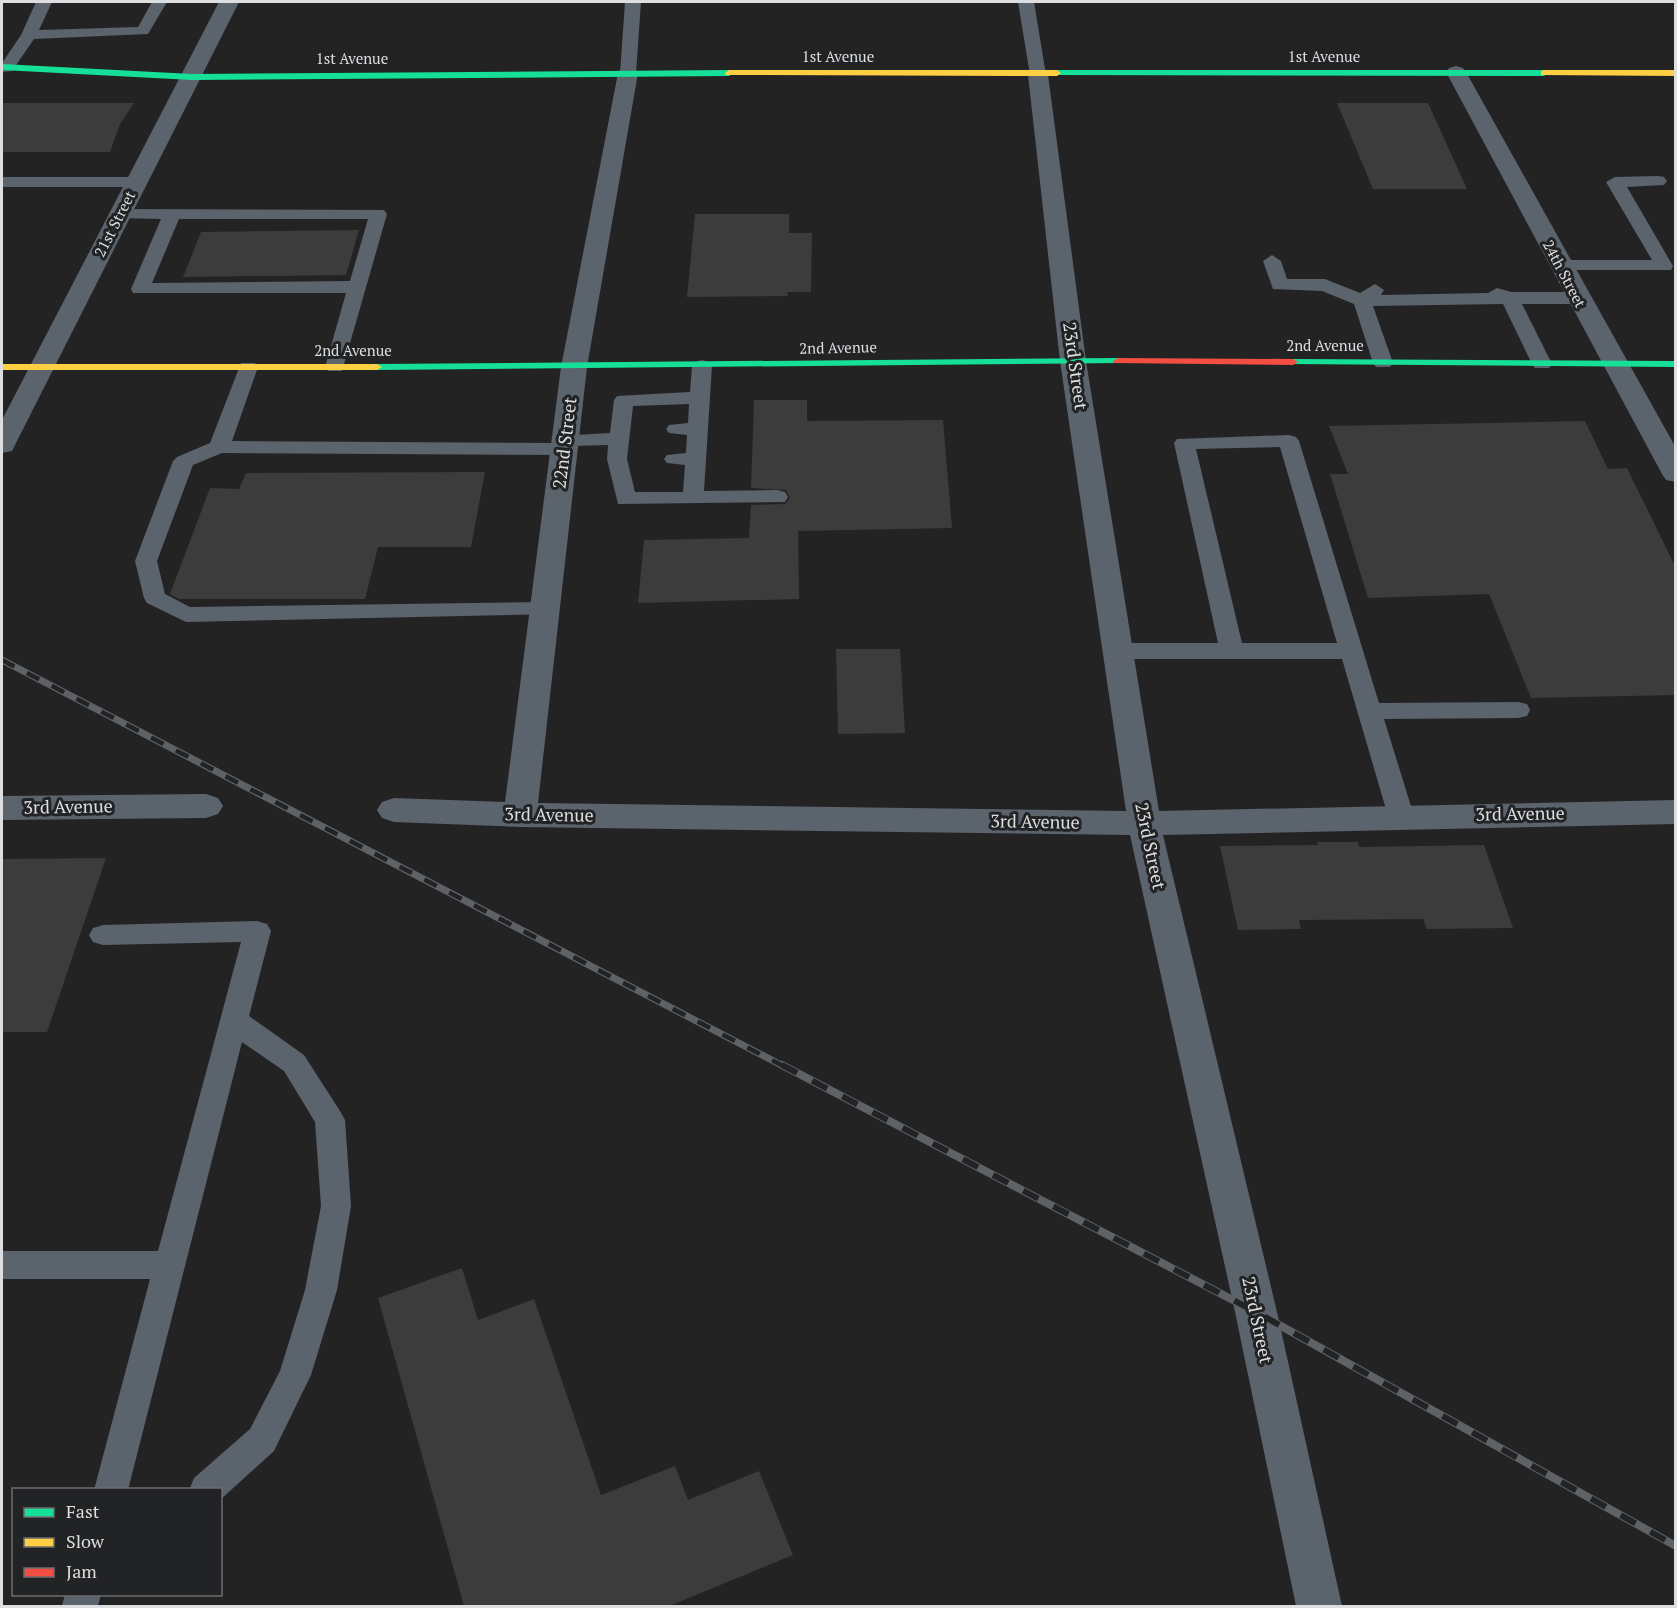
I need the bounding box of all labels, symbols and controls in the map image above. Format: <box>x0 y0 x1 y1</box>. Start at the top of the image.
street label: 1st Avenue <box>802 46 874 66</box>
street label: 1st Avenue <box>1288 46 1360 66</box>
street label: 1st Avenue <box>316 48 388 68</box>
street label: 21st Street <box>89 187 139 260</box>
street label: 24th Street <box>1539 236 1591 311</box>
street label: 23rd Street <box>1058 320 1094 412</box>
street label: 2nd Avenue <box>1286 335 1364 355</box>
street label: 2nd Avenue <box>799 336 877 358</box>
street label: 2nd Avenue <box>314 340 392 360</box>
street label: 22nd Street <box>546 395 582 490</box>
street label: 3rd Avenue <box>23 793 113 819</box>
street label: 23rd Street <box>1130 800 1172 892</box>
street label: 3rd Avenue <box>1475 800 1565 826</box>
street label: 3rd Avenue <box>504 801 594 827</box>
street label: 3rd Avenue <box>990 808 1080 834</box>
street label: 23rd Street <box>1237 1274 1279 1366</box>
legend <box>12 1488 222 1596</box>
text: Fast <box>66 1499 100 1523</box>
text: Slow <box>66 1529 105 1553</box>
text: Jam <box>66 1559 97 1583</box>

